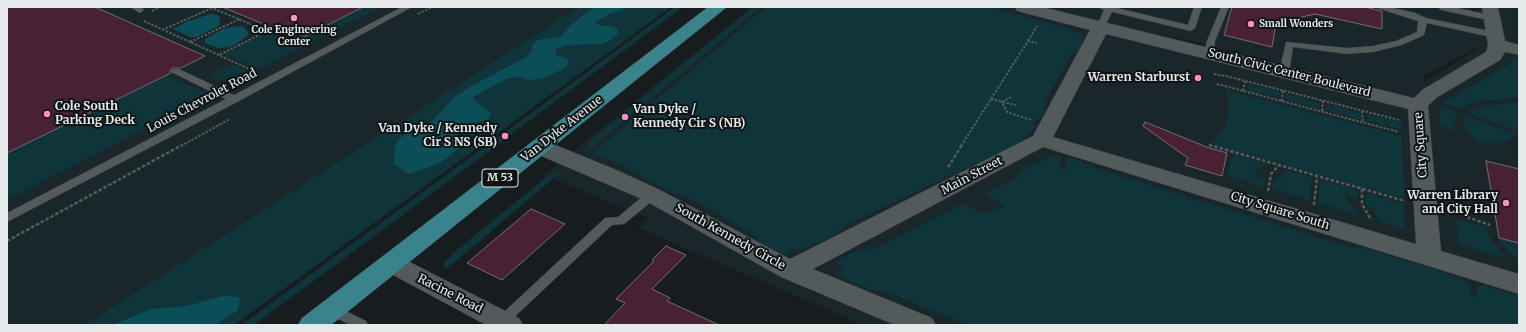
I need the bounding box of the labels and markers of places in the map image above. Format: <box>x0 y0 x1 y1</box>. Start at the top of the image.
marker: Cole Engineering Center <box>289 13 299 23</box>
place label: Small Wonders <box>1259 18 1333 30</box>
marker: Small Wonders <box>1246 19 1256 29</box>
place label: Cole Engineering Center <box>251 24 337 48</box>
place label: Warren Starburst <box>1088 71 1190 85</box>
marker: Warren Starburst <box>1193 73 1203 83</box>
place label: Cole South Parking Deck <box>55 100 135 128</box>
place label: Van Dyke / Kennedy Cir S (NB) <box>633 103 745 131</box>
marker: Cole South Parking Deck <box>42 109 52 119</box>
marker: Van Dyke / Kennedy Cir S (NB) <box>620 112 630 122</box>
place label: Van Dyke / Kennedy Cir S NS (SB) <box>378 122 497 150</box>
marker: Van Dyke / Kennedy Cir S NS (SB) <box>500 131 510 141</box>
place label: Warren Library and City Hall <box>1407 189 1498 217</box>
marker: Warren Library and City Hall <box>1501 198 1511 208</box>

